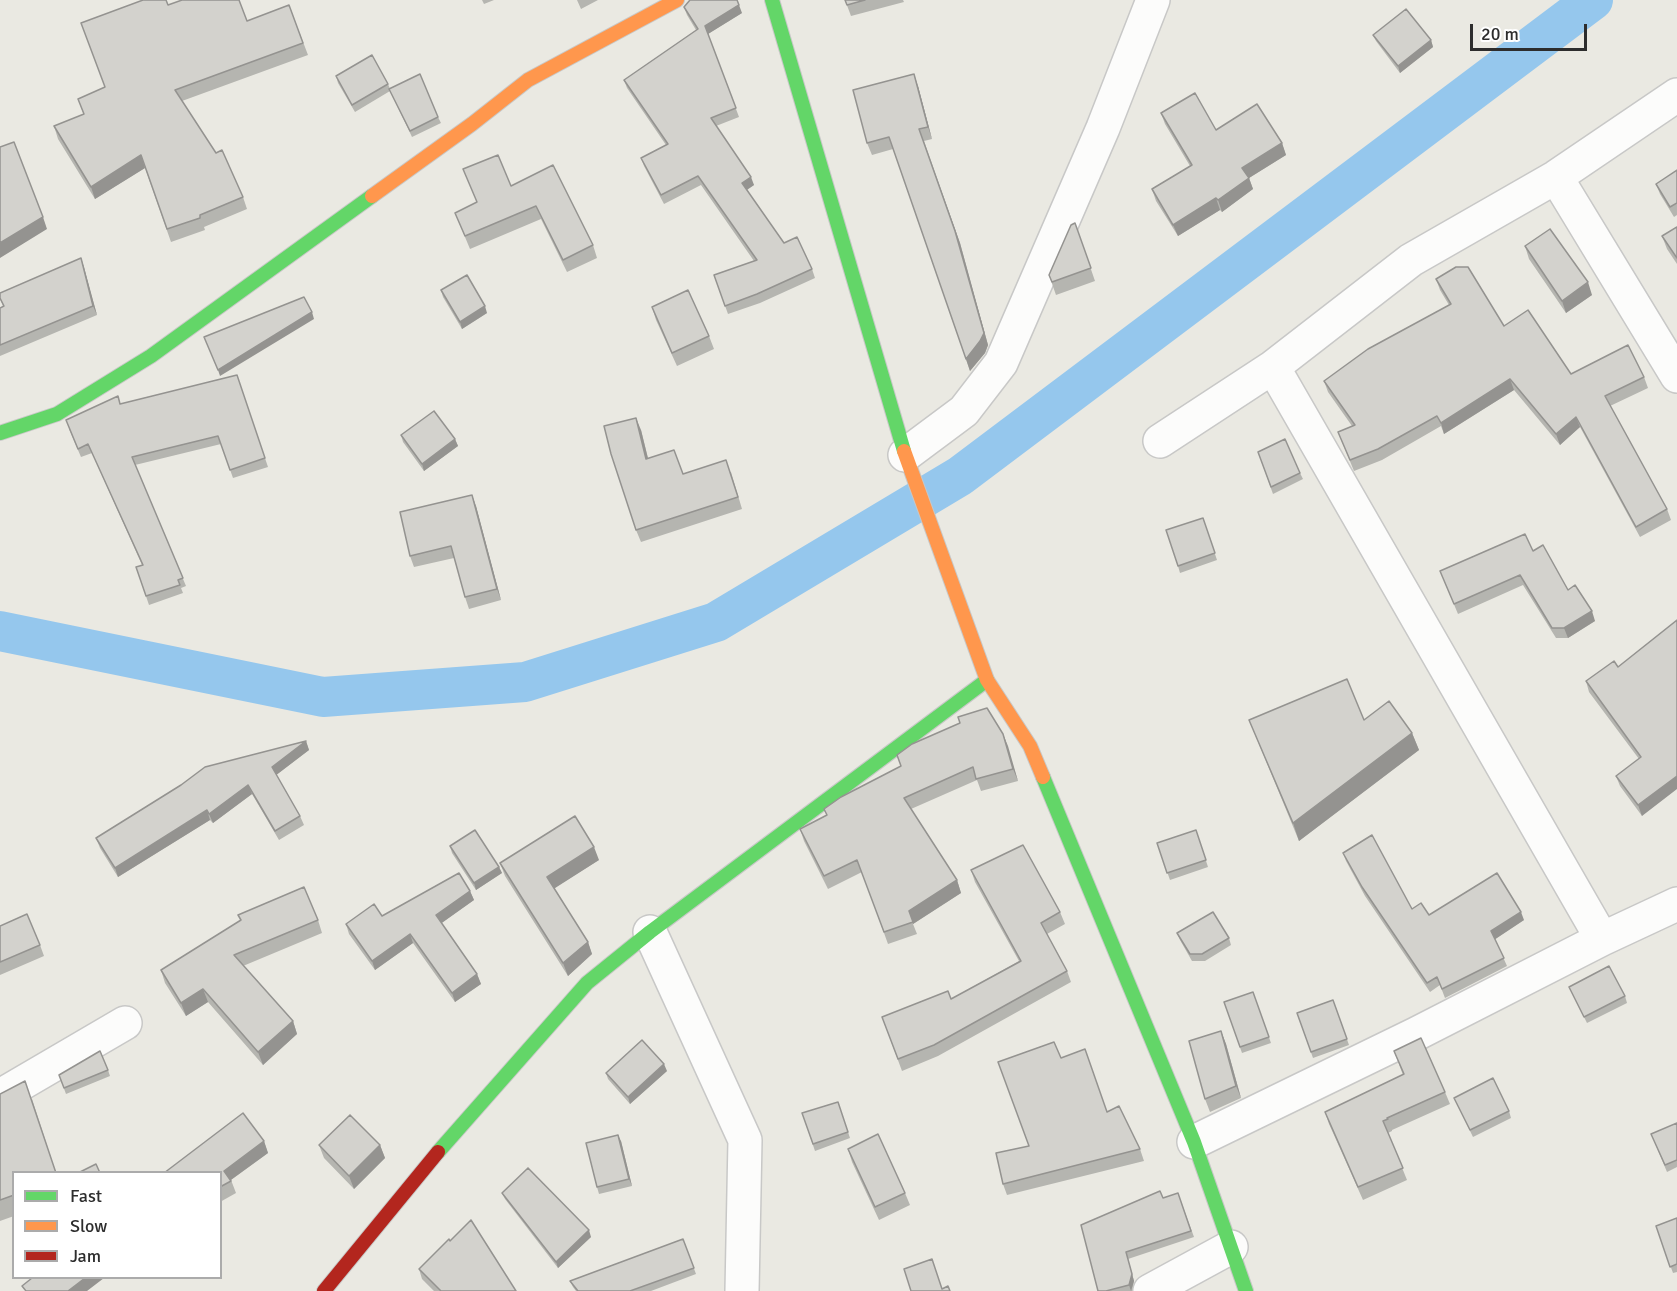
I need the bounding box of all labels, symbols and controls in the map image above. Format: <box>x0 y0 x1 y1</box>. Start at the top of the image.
scale bar <box>1473 12 1590 50</box>
text: 20 m <box>1481 23 1519 45</box>
legend <box>12 1171 222 1279</box>
text: Fast <box>70 1185 102 1207</box>
text: Slow <box>70 1215 107 1237</box>
text: Jam <box>70 1245 101 1267</box>

